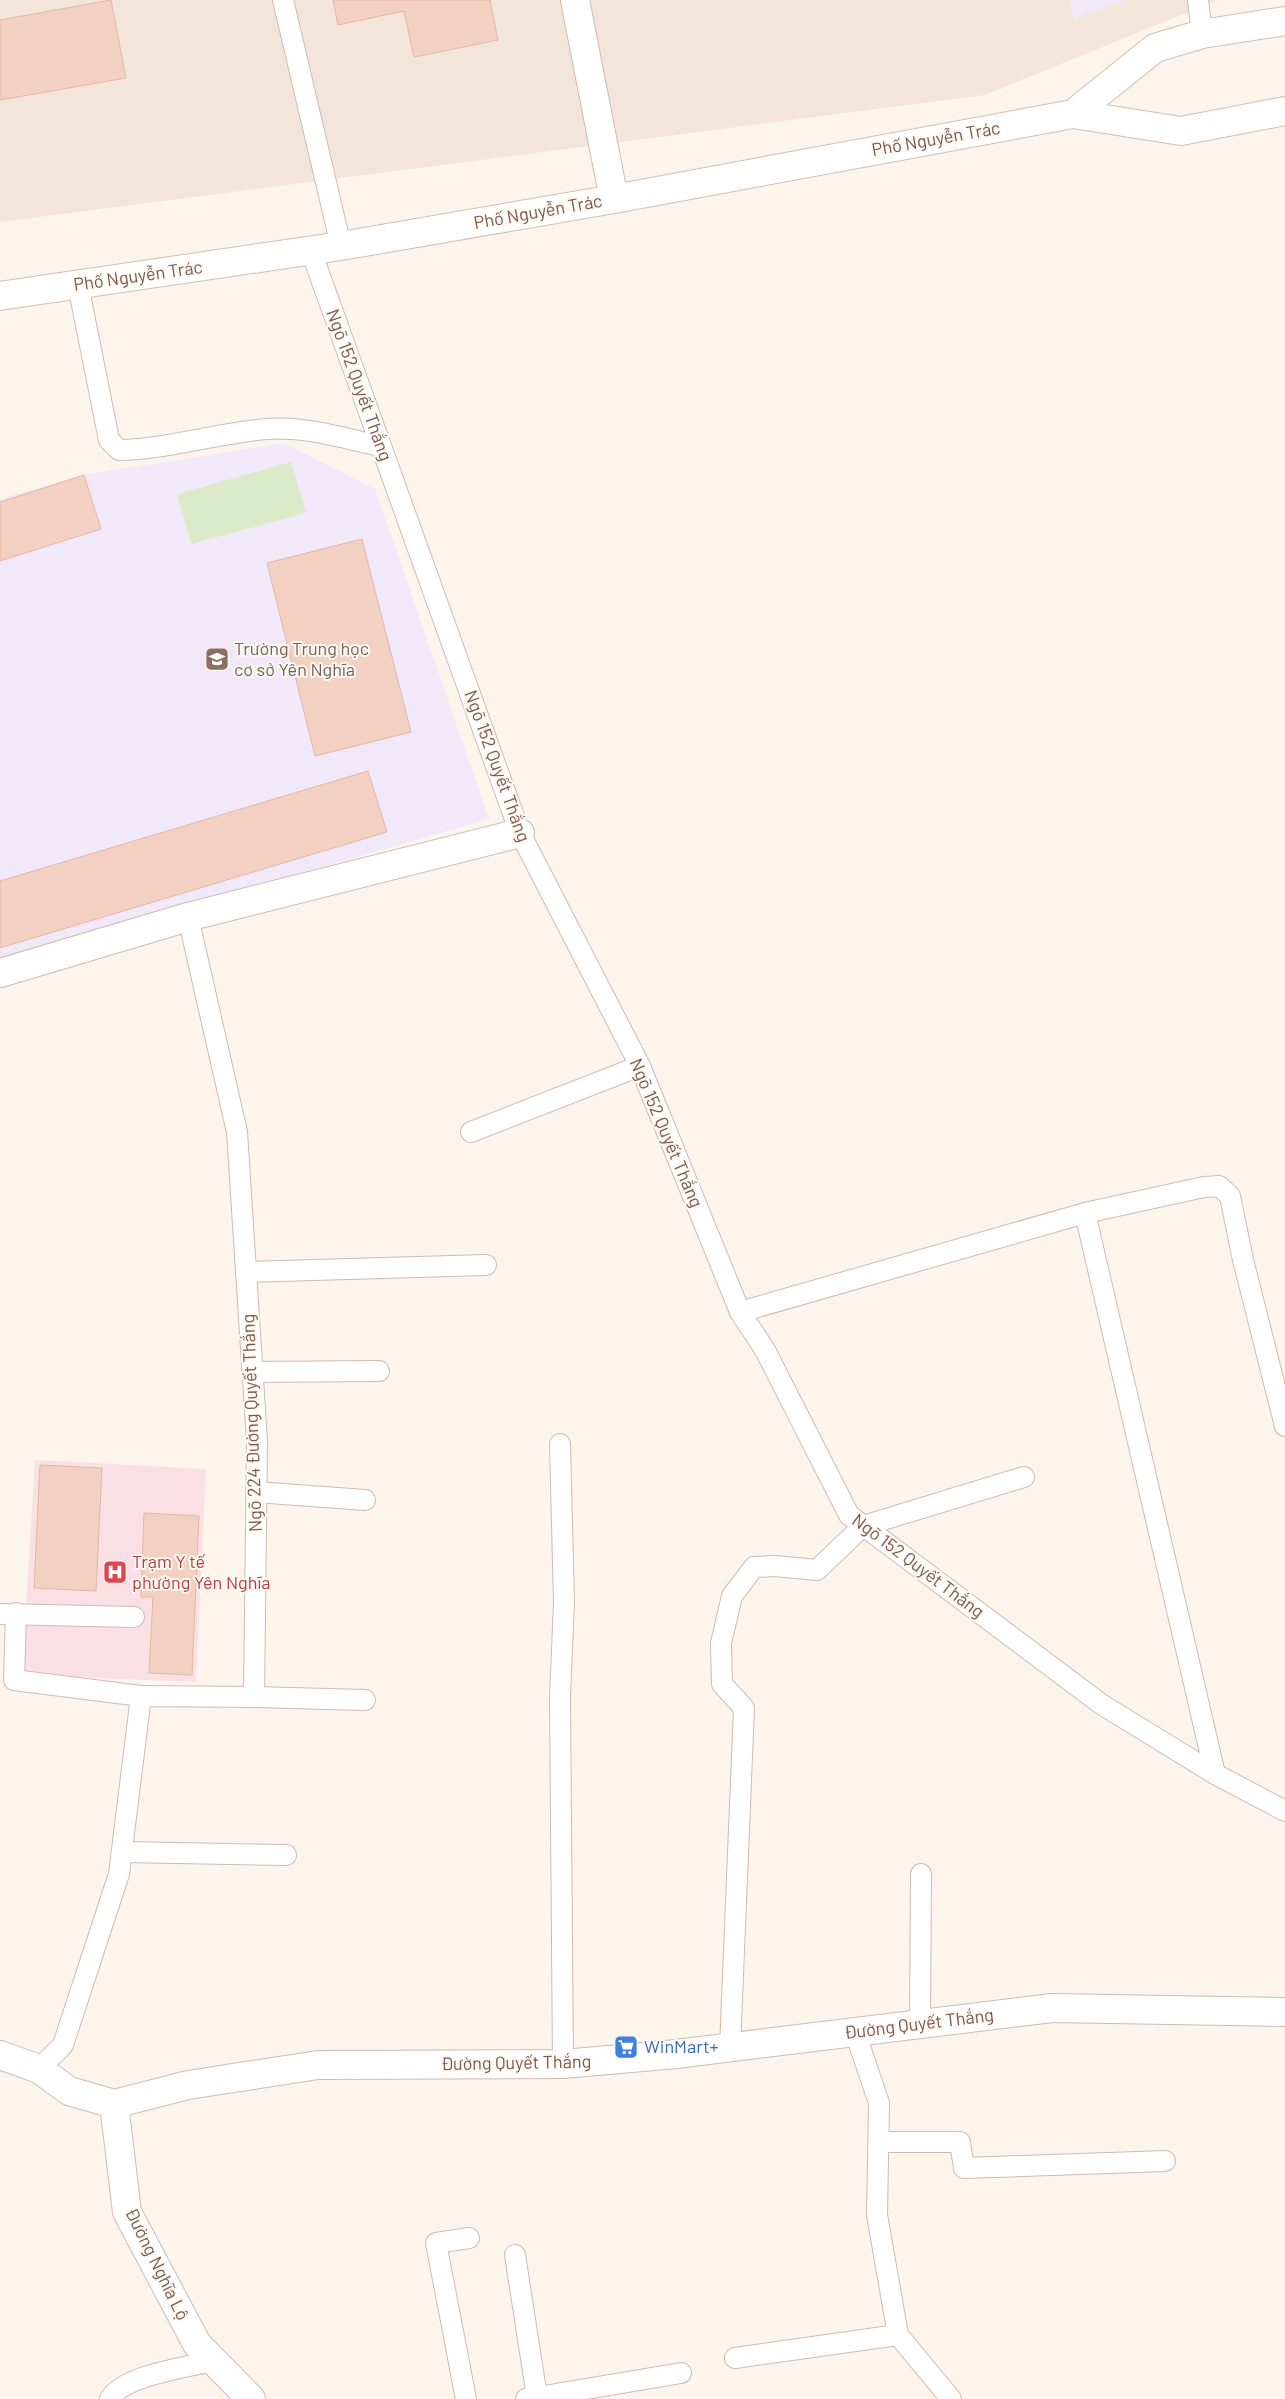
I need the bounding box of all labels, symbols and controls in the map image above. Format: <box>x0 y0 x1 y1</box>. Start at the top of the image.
street label: Phố Nguyễn Trác <box>870 116 1002 160</box>
street label: Phố Nguyễn Trác <box>472 189 604 233</box>
street label: Phố Nguyễn Trác <box>72 255 204 295</box>
street label: Ngõ 152 Quyết Thắng <box>322 306 398 464</box>
place label: Trường Trung học cơ sở Yên Nghĩa <box>234 637 369 680</box>
school or university icon: Trường Trung học cơ sở Yên Nghĩa <box>204 646 230 672</box>
street label: Ngõ 152 Quyết Thắng <box>460 687 536 845</box>
street label: Ngõ 152 Quyết Thắng <box>626 1055 708 1211</box>
street label: Ngõ 224 Đường Quyết Thắng <box>236 1314 266 1532</box>
street label: Ngõ 152 Quyết Thắng <box>848 1508 989 1622</box>
place label: Trạm Y tế phường Yên Nghĩa <box>132 1550 270 1593</box>
hospital icon: Trạm Y tế phường Yên Nghĩa <box>102 1559 128 1585</box>
street label: Đường Quyết Thắng <box>843 2003 995 2043</box>
supermarket icon: WinMart+ <box>613 2034 639 2060</box>
place label: WinMart+ <box>644 2035 719 2057</box>
street label: Đường Quyết Thắng <box>441 2050 591 2074</box>
street label: Đường Nghĩa Lộ <box>121 2204 195 2323</box>

